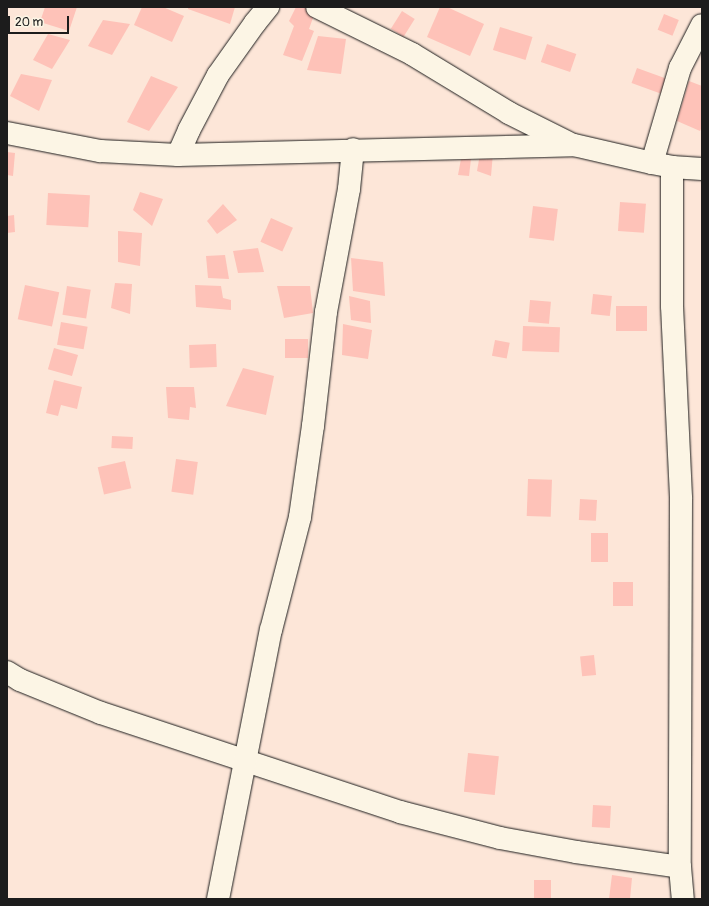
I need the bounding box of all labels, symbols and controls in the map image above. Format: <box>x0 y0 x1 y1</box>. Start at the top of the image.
scale bar <box>10 8 71 34</box>
text: 20 m <box>15 15 43 30</box>

